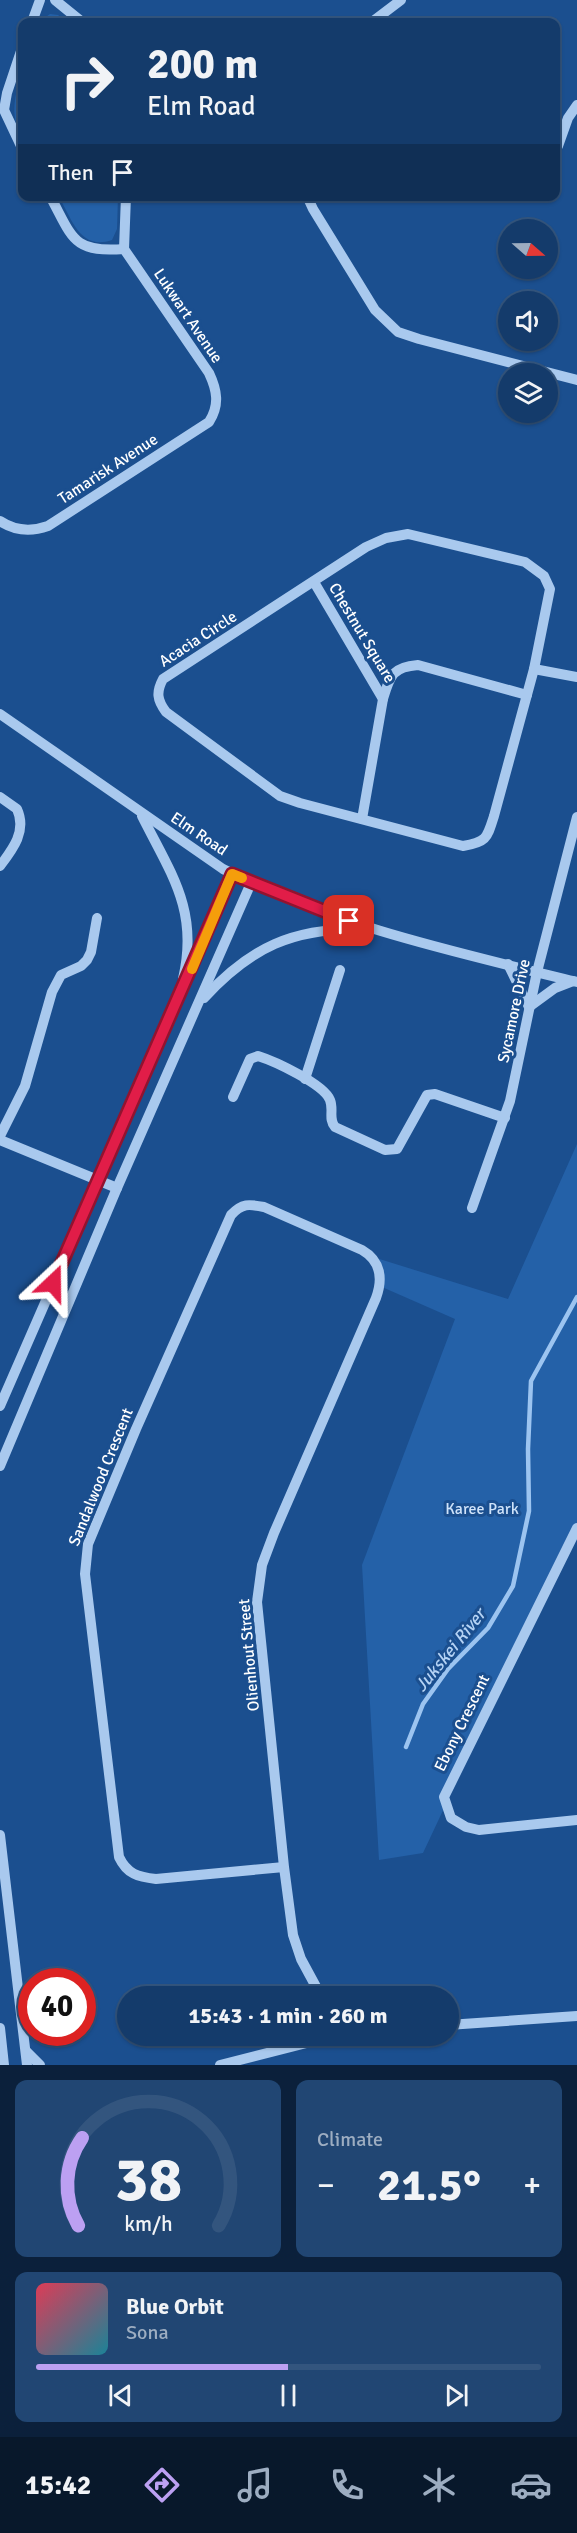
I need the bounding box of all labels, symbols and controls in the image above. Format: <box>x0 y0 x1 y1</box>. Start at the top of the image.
text: 200 m <box>147 39 258 90</box>
icon: right <box>48 42 126 120</box>
text: Elm Road <box>147 90 255 123</box>
icon: arrive <box>106 156 139 189</box>
text: Then <box>48 159 94 186</box>
north arrow <box>498 219 558 279</box>
map controls <box>498 219 558 423</box>
street label: Lukwart Avenue <box>149 265 227 367</box>
button: sound <box>498 291 558 351</box>
button: layers <box>498 363 558 423</box>
street label: Tamarisk Avenue <box>54 429 162 509</box>
street label: Chestnut Square <box>324 579 400 687</box>
street label: Acacia Circle <box>155 606 241 672</box>
street label: Elm Road <box>167 808 231 860</box>
pin <box>323 895 374 946</box>
icon: arrive <box>332 904 365 937</box>
street label: Sycamore Drive <box>493 957 535 1065</box>
position arrow <box>21 1251 85 1315</box>
street label: Sandalwood Crescent <box>64 1405 138 1549</box>
park label: Karee Park <box>445 1499 519 1519</box>
street label: Olienhout Street <box>234 1598 264 1712</box>
water label: Jukskei River <box>410 1602 492 1696</box>
street label: Ebony Crescent <box>430 1671 494 1775</box>
speed limit sign: 40 <box>18 1968 96 2046</box>
text: 15:43 · 1 min · 260 m <box>188 2002 388 2029</box>
text: Climate <box>317 2127 383 2152</box>
text: 38 <box>114 2141 182 2218</box>
text: 21.5° <box>377 2158 481 2213</box>
text: − <box>317 2165 335 2206</box>
text: + <box>523 2165 541 2206</box>
text: km/h <box>124 2211 172 2237</box>
text: Blue Orbit <box>126 2293 224 2320</box>
text: Sona <box>126 2320 169 2345</box>
icon: previous <box>104 2379 137 2412</box>
icon: pause <box>272 2379 305 2412</box>
icon: next <box>440 2379 473 2412</box>
icon: directions <box>141 2464 183 2506</box>
icon: music <box>234 2464 276 2506</box>
icon: phone <box>326 2464 368 2506</box>
icon: climate <box>418 2464 460 2506</box>
icon: car <box>510 2464 552 2506</box>
text: 15:42 <box>25 2469 91 2502</box>

